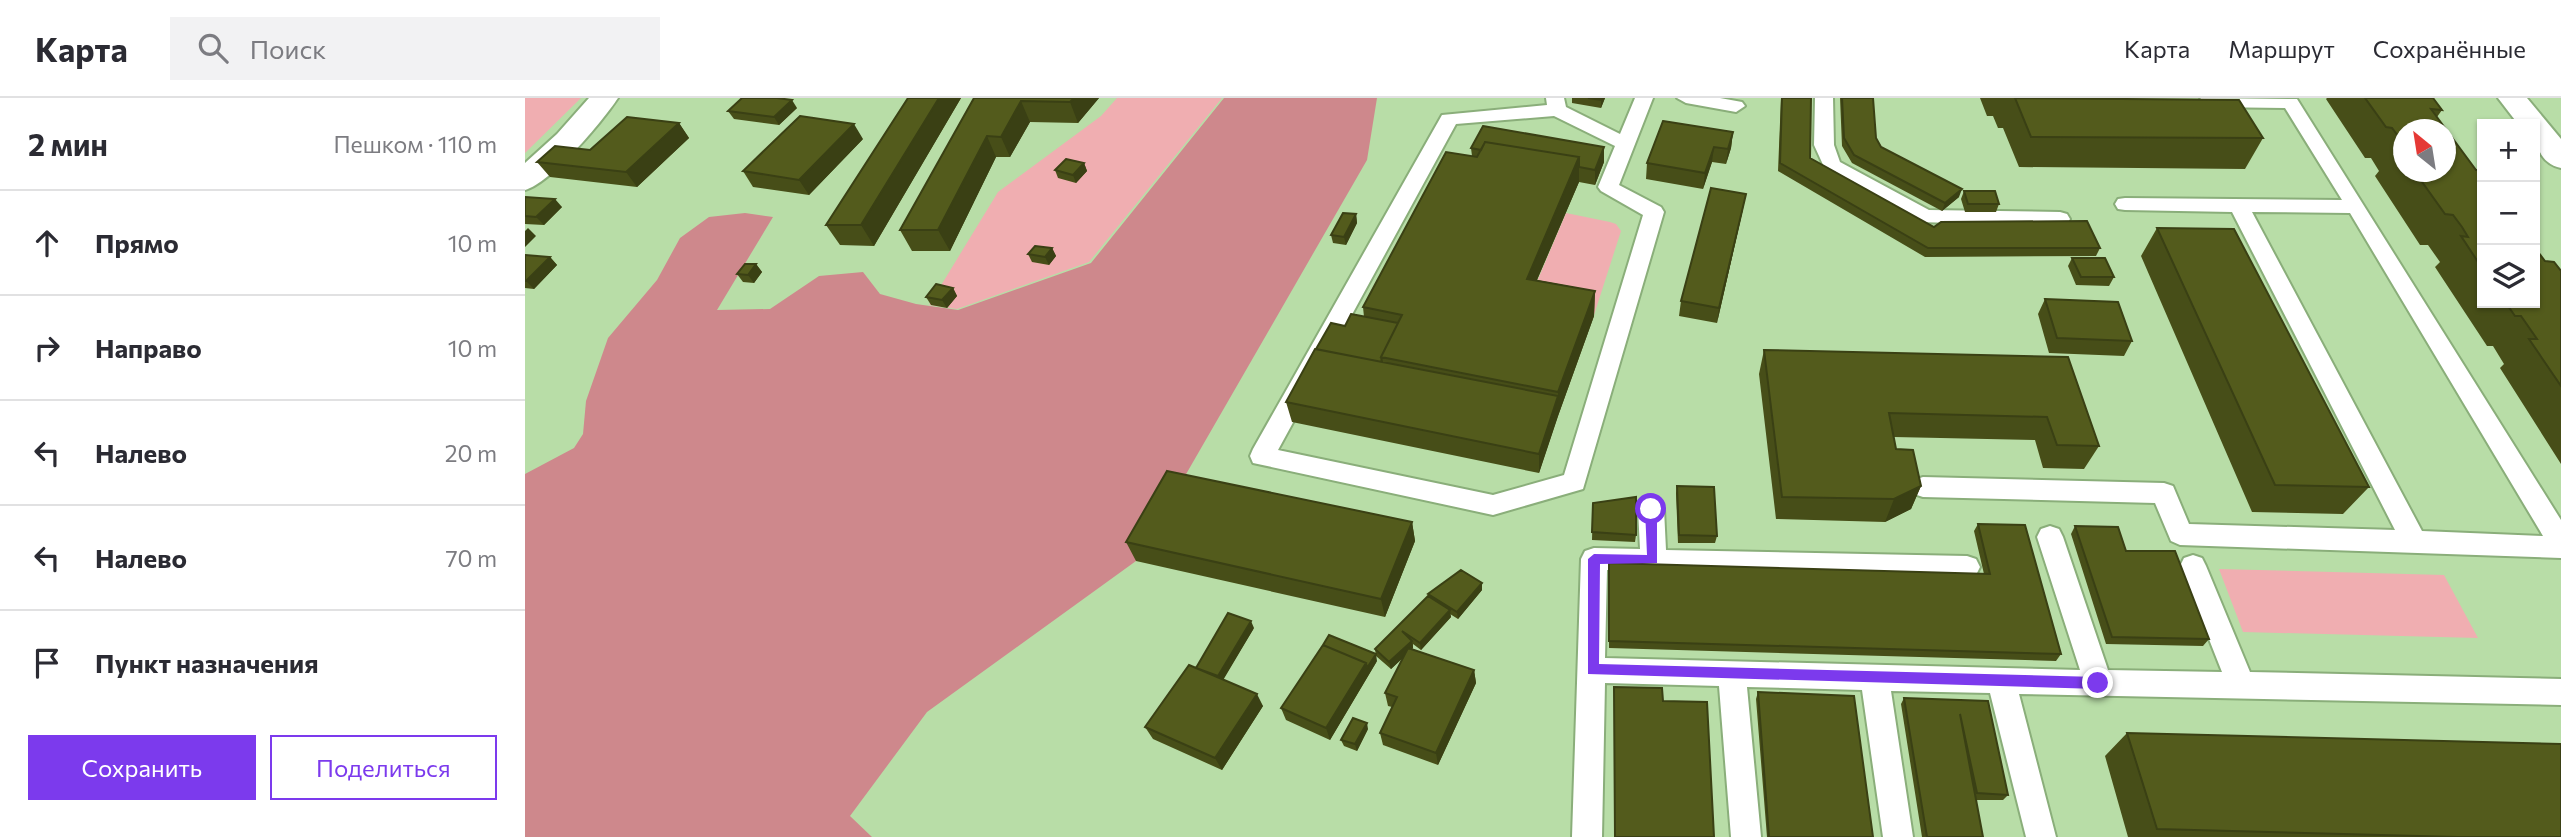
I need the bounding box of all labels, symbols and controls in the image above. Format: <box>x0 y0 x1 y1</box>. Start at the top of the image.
search box <box>170 17 660 80</box>
text: Карта <box>35 28 128 69</box>
icon: search <box>194 29 232 67</box>
text: Поиск <box>250 33 326 64</box>
text: Карта <box>2124 34 2190 63</box>
text: Маршрут <box>2228 34 2335 63</box>
text: Сохранённые <box>2373 34 2526 63</box>
north arrow <box>2393 119 2456 182</box>
map controls <box>2477 119 2540 308</box>
button: + <box>2477 119 2540 182</box>
text: 2 мин <box>28 125 108 162</box>
text: Пешком · 110 m <box>333 130 497 158</box>
button: − <box>2477 182 2540 245</box>
icon: ahead <box>28 224 66 262</box>
text: Прямо <box>95 227 179 258</box>
text: 10 m <box>448 229 497 257</box>
button: layers <box>2477 245 2540 308</box>
icon: right <box>28 329 66 367</box>
text: Направо <box>95 332 202 363</box>
text: 10 m <box>448 334 497 362</box>
icon: left <box>28 434 66 472</box>
text: Налево <box>95 437 187 468</box>
text: 20 m <box>445 439 497 467</box>
route start <box>1635 493 1666 524</box>
icon: left <box>28 539 66 577</box>
text: Налево <box>95 542 187 573</box>
text: 70 m <box>445 544 497 572</box>
icon: arrive <box>28 644 66 682</box>
text: Пункт назначения <box>95 647 319 678</box>
route end <box>2082 667 2113 698</box>
button: Сохранить <box>28 735 256 800</box>
button: Поделиться <box>270 735 497 800</box>

